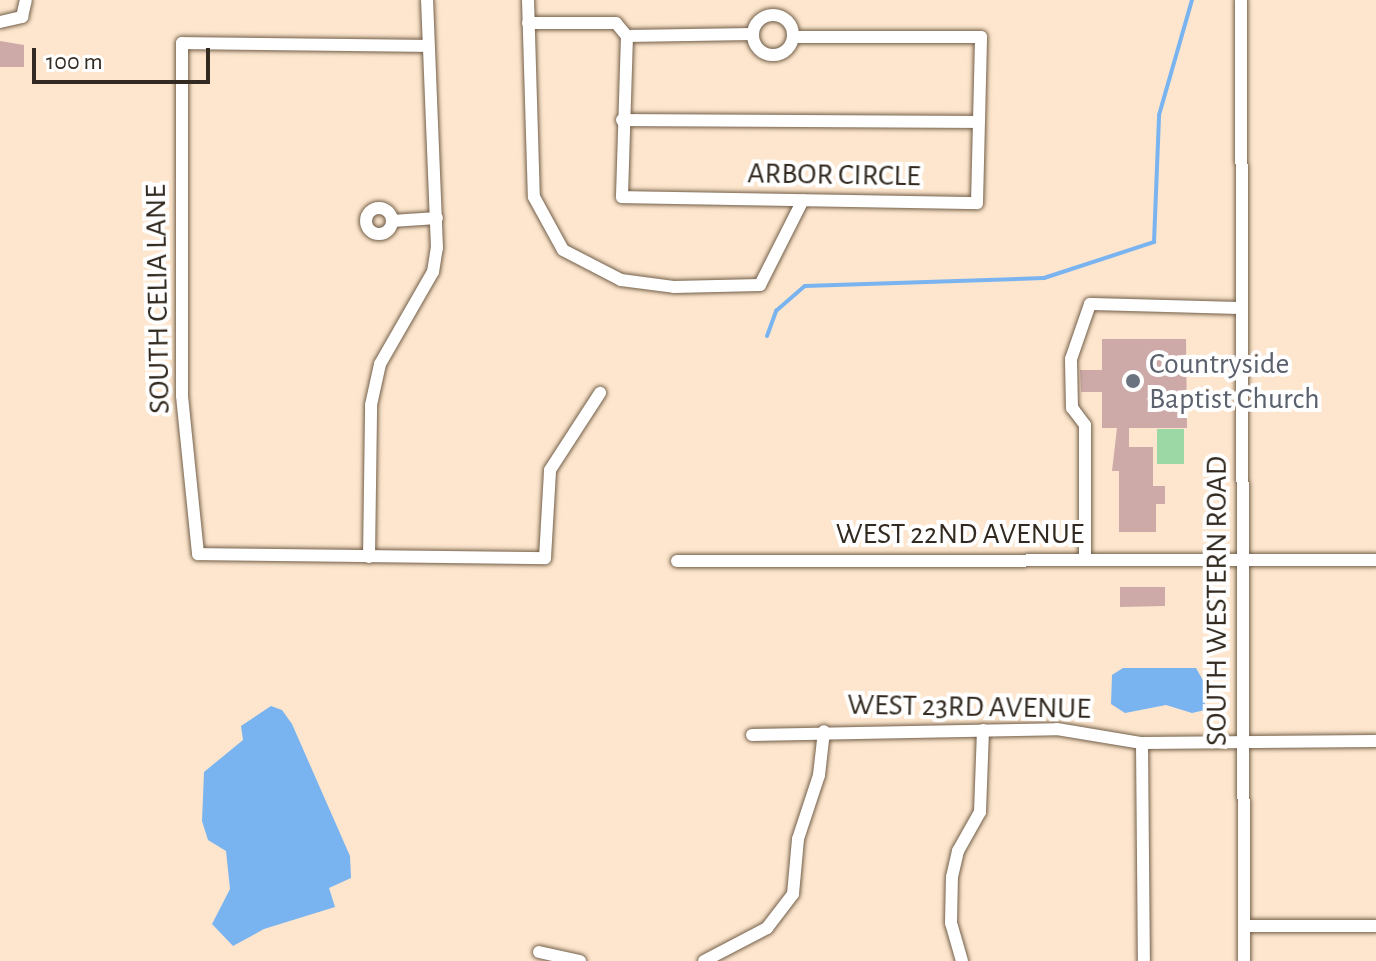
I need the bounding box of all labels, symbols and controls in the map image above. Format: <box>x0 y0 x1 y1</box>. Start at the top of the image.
scale bar <box>36 32 214 82</box>
text: 100 m <box>46 50 103 74</box>
street label: ARBOR CIRCLE <box>747 155 921 195</box>
street label: SOUTH CELIA LANE <box>138 184 178 414</box>
place label: Countryside Baptist Church <box>1149 346 1320 416</box>
marker: Countryside Baptist Church <box>1124 372 1142 390</box>
street label: SOUTH WESTERN ROAD <box>1199 456 1235 746</box>
street label: WEST 22ND AVENUE <box>836 516 1084 552</box>
street label: WEST 23RD AVENUE <box>847 687 1091 727</box>

